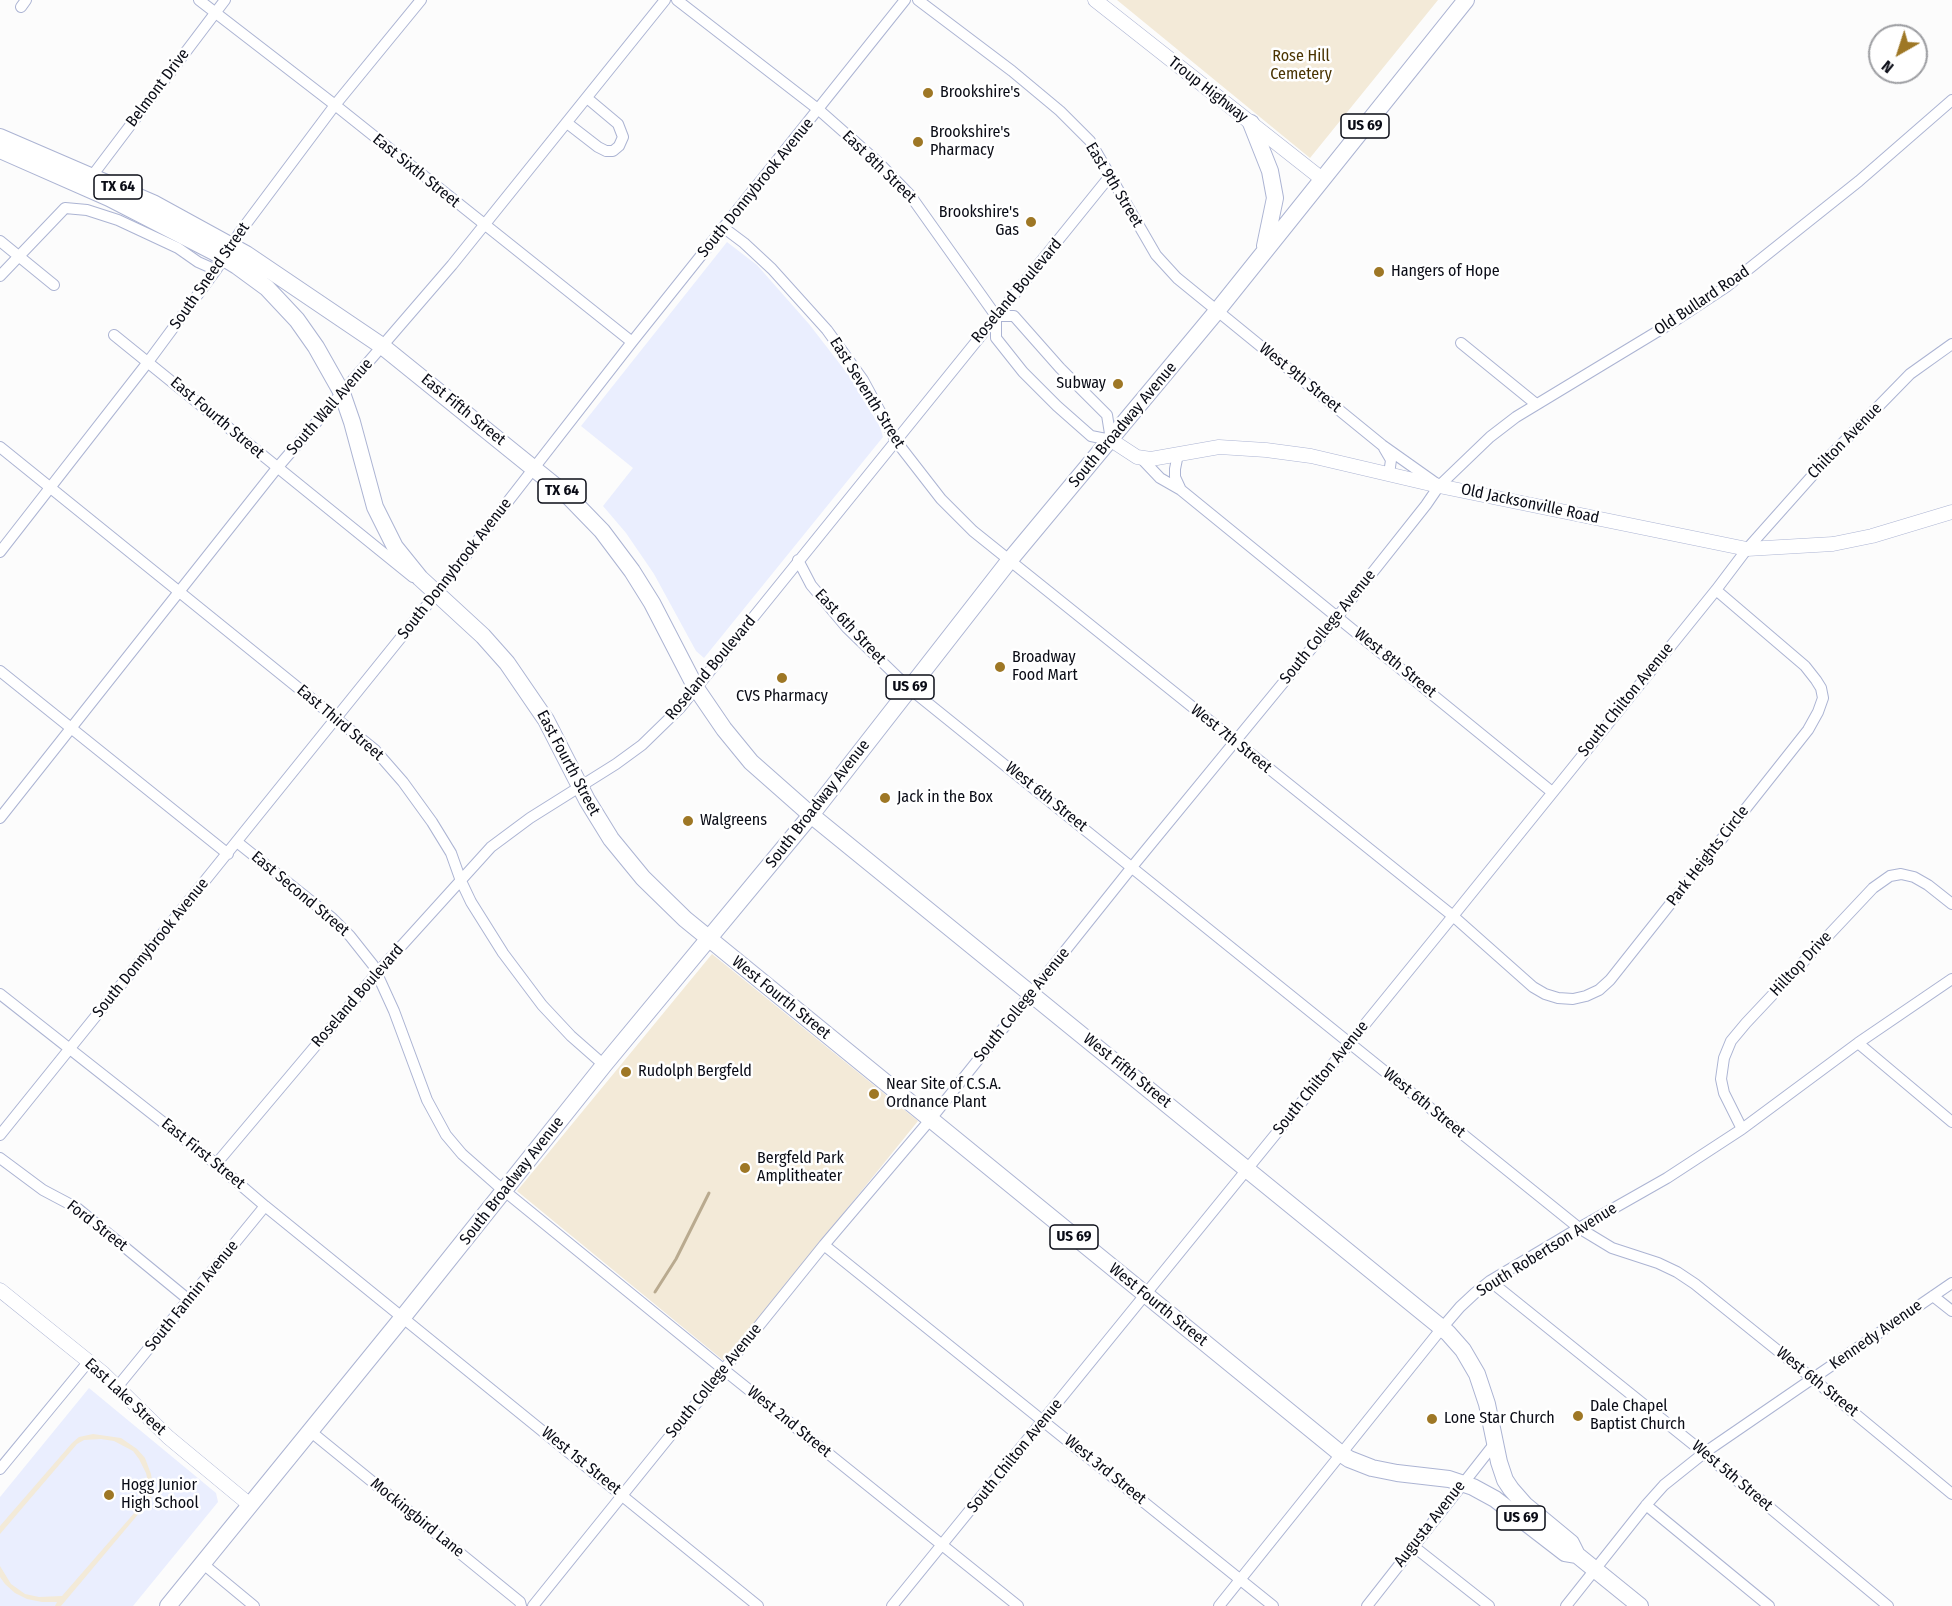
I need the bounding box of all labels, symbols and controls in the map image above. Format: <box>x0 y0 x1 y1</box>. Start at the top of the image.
north arrow <box>1868 24 1928 84</box>
street label: Belmont Drive <box>122 45 194 131</box>
park label: Rose Hill Cemetery <box>1270 47 1332 85</box>
street label: Troup Highway <box>1164 53 1252 127</box>
text: N <box>1878 56 1897 77</box>
place label: Brookshire's <box>940 83 1020 103</box>
marker: Brookshire's <box>921 86 935 100</box>
road number: US 69 <box>1341 114 1389 138</box>
street label: South Donnybrook Avenue <box>694 115 818 261</box>
place label: Brookshire's Pharmacy <box>930 123 1010 161</box>
street label: East 8th Street <box>838 127 920 207</box>
street label: East Sixth Street <box>369 130 463 212</box>
marker: Brookshire's Pharmacy <box>911 135 925 149</box>
street label: East 9th Street <box>1081 139 1147 231</box>
road number: TX 64 <box>94 175 142 199</box>
place label: Brookshire's Gas <box>939 203 1019 241</box>
marker: Brookshire's Gas <box>1024 215 1038 229</box>
street label: South Sneed Street <box>166 219 254 333</box>
street label: Roseland Boulevard <box>968 235 1066 347</box>
place label: Hangers of Hope <box>1391 262 1500 282</box>
street label: Old Bullard Road <box>1651 262 1753 340</box>
marker: Hangers of Hope <box>1372 265 1386 279</box>
street label: East Seventh Street <box>825 334 909 452</box>
street label: West 9th Street <box>1255 339 1345 417</box>
street label: South Wall Avenue <box>283 355 377 459</box>
street label: South Broadway Avenue <box>1065 358 1181 492</box>
street label: East Fifth Street <box>417 370 509 450</box>
street label: East Fourth Street <box>166 373 268 463</box>
place label: Subway <box>1056 374 1106 394</box>
marker: Subway <box>1111 377 1125 391</box>
street label: Chilton Avenue <box>1804 399 1886 483</box>
road number: TX 64 <box>538 479 586 503</box>
street label: Old Jacksonville Road <box>1459 480 1601 528</box>
street label: South Donnybrook Avenue <box>394 495 516 643</box>
street label: South College Avenue <box>1276 566 1380 688</box>
street label: East 6th Street <box>810 586 890 668</box>
street label: Roseland Boulevard <box>662 612 760 724</box>
street label: West 8th Street <box>1350 624 1440 702</box>
street label: South Chilton Avenue <box>1574 639 1678 761</box>
place label: Broadway Food Mart <box>1012 648 1078 686</box>
marker: Broadway Food Mart <box>993 660 1007 674</box>
marker: CVS Pharmacy <box>775 671 789 685</box>
road number: US 69 <box>886 675 934 699</box>
street label: East Third Street <box>293 681 387 765</box>
place label: CVS Pharmacy <box>736 687 828 707</box>
street label: West 7th Street <box>1187 700 1275 778</box>
street label: East Fourth Street <box>532 707 604 819</box>
street label: South Broadway Avenue <box>762 736 874 872</box>
street label: West 6th Street <box>1001 758 1091 836</box>
place label: Jack in the Box <box>897 788 993 808</box>
marker: Jack in the Box <box>878 791 892 805</box>
street label: Park Heights Circle <box>1663 802 1753 910</box>
place label: Walgreens <box>700 811 767 831</box>
marker: Walgreens <box>681 814 695 828</box>
street label: East Second Street <box>247 848 353 940</box>
street label: South Donnybrook Avenue <box>89 875 213 1021</box>
street label: Hilltop Drive <box>1766 928 1836 1000</box>
street label: Roseland Boulevard <box>308 941 408 1051</box>
street label: South College Avenue <box>970 944 1074 1066</box>
street label: West Fourth Street <box>728 952 834 1044</box>
street label: South Chilton Avenue <box>1269 1017 1373 1139</box>
street label: West Fifth Street <box>1079 1030 1175 1112</box>
place label: Rudolph Bergfeld <box>638 1062 752 1082</box>
street label: West 6th Street <box>1379 1064 1469 1142</box>
marker: Rudolph Bergfeld <box>619 1065 633 1079</box>
place label: Near Site of C.S.A. Ordnance Plant <box>886 1075 1001 1113</box>
marker: Near Site of C.S.A. Ordnance Plant <box>867 1087 881 1101</box>
street label: South Broadway Avenue <box>456 1113 568 1249</box>
street label: East First Street <box>157 1114 249 1194</box>
place label: Bergfeld Park Amplitheater <box>757 1149 844 1187</box>
marker: Bergfeld Park Amplitheater <box>738 1161 752 1175</box>
street label: Ford Street <box>63 1196 131 1256</box>
street label: South Robertson Avenue <box>1473 1199 1621 1301</box>
road number: US 69 <box>1050 1225 1098 1249</box>
street label: South Fannin Avenue <box>141 1237 243 1355</box>
street label: West Fourth Street <box>1105 1259 1211 1351</box>
street label: Kennedy Avenue <box>1826 1296 1926 1374</box>
street label: South College Avenue <box>662 1320 766 1442</box>
street label: West 6th Street <box>1772 1343 1862 1421</box>
street label: East Lake Street <box>80 1355 170 1439</box>
street label: West 2nd Street <box>743 1382 835 1462</box>
street label: South Chilton Avenue <box>963 1395 1067 1517</box>
place label: Dale Chapel Baptist Church <box>1590 1397 1685 1435</box>
place label: Lone Star Church <box>1444 1409 1555 1429</box>
marker: Dale Chapel Baptist Church <box>1571 1409 1585 1423</box>
marker: Lone Star Church <box>1425 1412 1439 1426</box>
street label: West 1st Street <box>537 1423 625 1499</box>
street label: West 3rd Street <box>1060 1431 1150 1509</box>
street label: West 5th Street <box>1688 1437 1776 1515</box>
street label: Mockingbird Lane <box>366 1474 468 1562</box>
place label: Hogg Junior High School <box>121 1476 199 1514</box>
street label: Augusta Avenue <box>1390 1477 1470 1571</box>
marker: Hogg Junior High School <box>102 1488 116 1502</box>
road number: US 69 <box>1497 1506 1545 1530</box>

